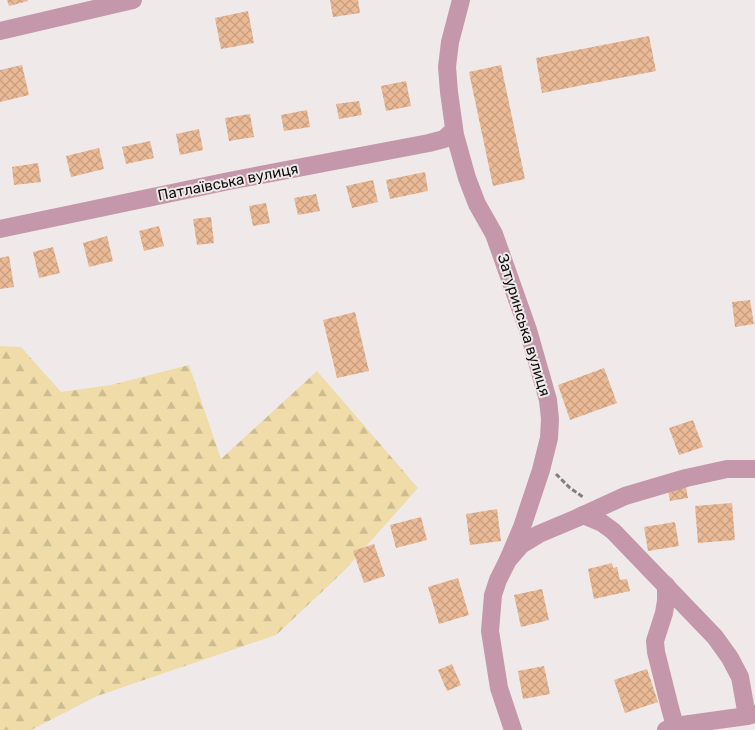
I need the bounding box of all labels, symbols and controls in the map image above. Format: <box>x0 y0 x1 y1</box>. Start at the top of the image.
street label: Патлаївська вулиця <box>156 160 300 204</box>
street label: Затуринська вулиця <box>494 252 554 398</box>

